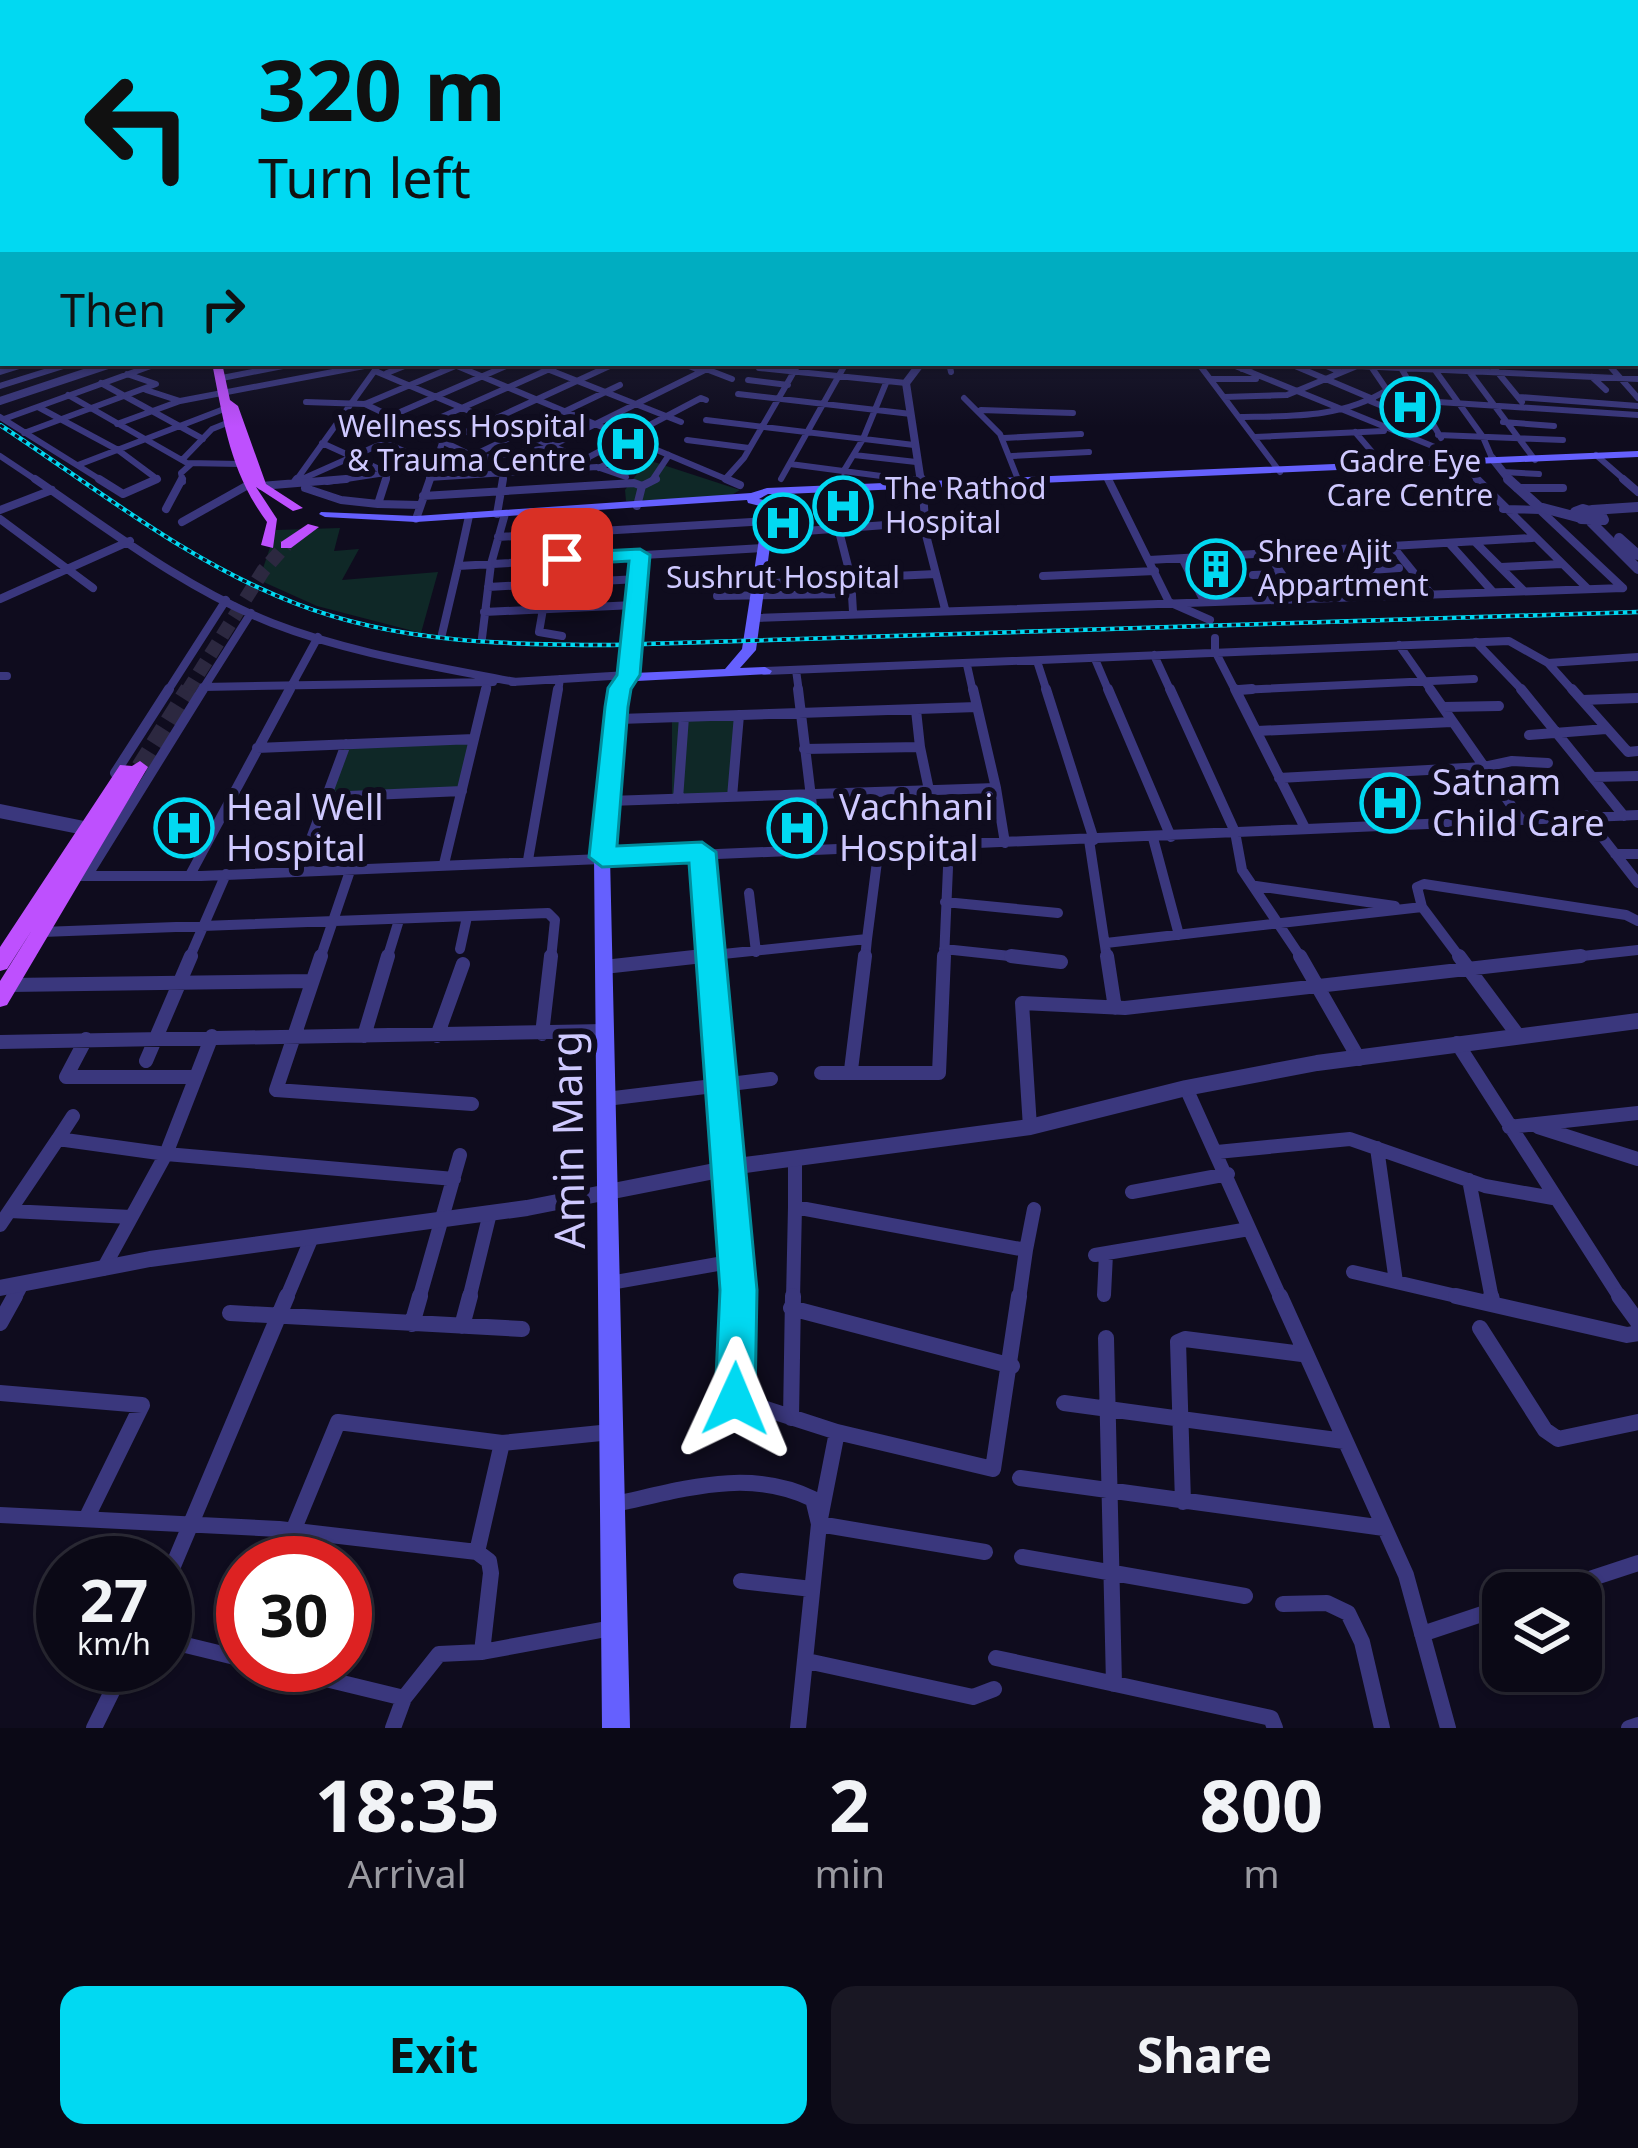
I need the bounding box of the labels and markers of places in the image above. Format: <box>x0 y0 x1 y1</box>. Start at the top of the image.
hospital icon: Gadre Eye Care Centre <box>1379 376 1441 438</box>
place label: Wellness Hospital & Trauma Centre <box>338 405 586 480</box>
hospital icon: Wellness Hospital & Trauma Centre <box>597 413 659 475</box>
place label: Gadre Eye Care Centre <box>1327 440 1493 515</box>
place label: The Rathod Hospital <box>885 467 1046 542</box>
hospital icon: The Rathod Hospital <box>812 475 874 537</box>
hospital icon: Sushrut Hospital <box>752 492 814 554</box>
pin <box>511 508 613 610</box>
place label: Shree Ajit Appartment <box>1258 530 1429 605</box>
building icon: Shree Ajit Appartment <box>1185 538 1247 600</box>
place label: Sushrut Hospital <box>666 556 900 597</box>
place label: Satnam Child Care <box>1432 757 1604 847</box>
hospital icon: Satnam Child Care <box>1359 772 1421 834</box>
place label: Heal Well Hospital <box>226 782 383 872</box>
place label: Vachhani Hospital <box>839 782 994 872</box>
hospital icon: Heal Well Hospital <box>153 797 215 859</box>
hospital icon: Vachhani Hospital <box>766 797 828 859</box>

